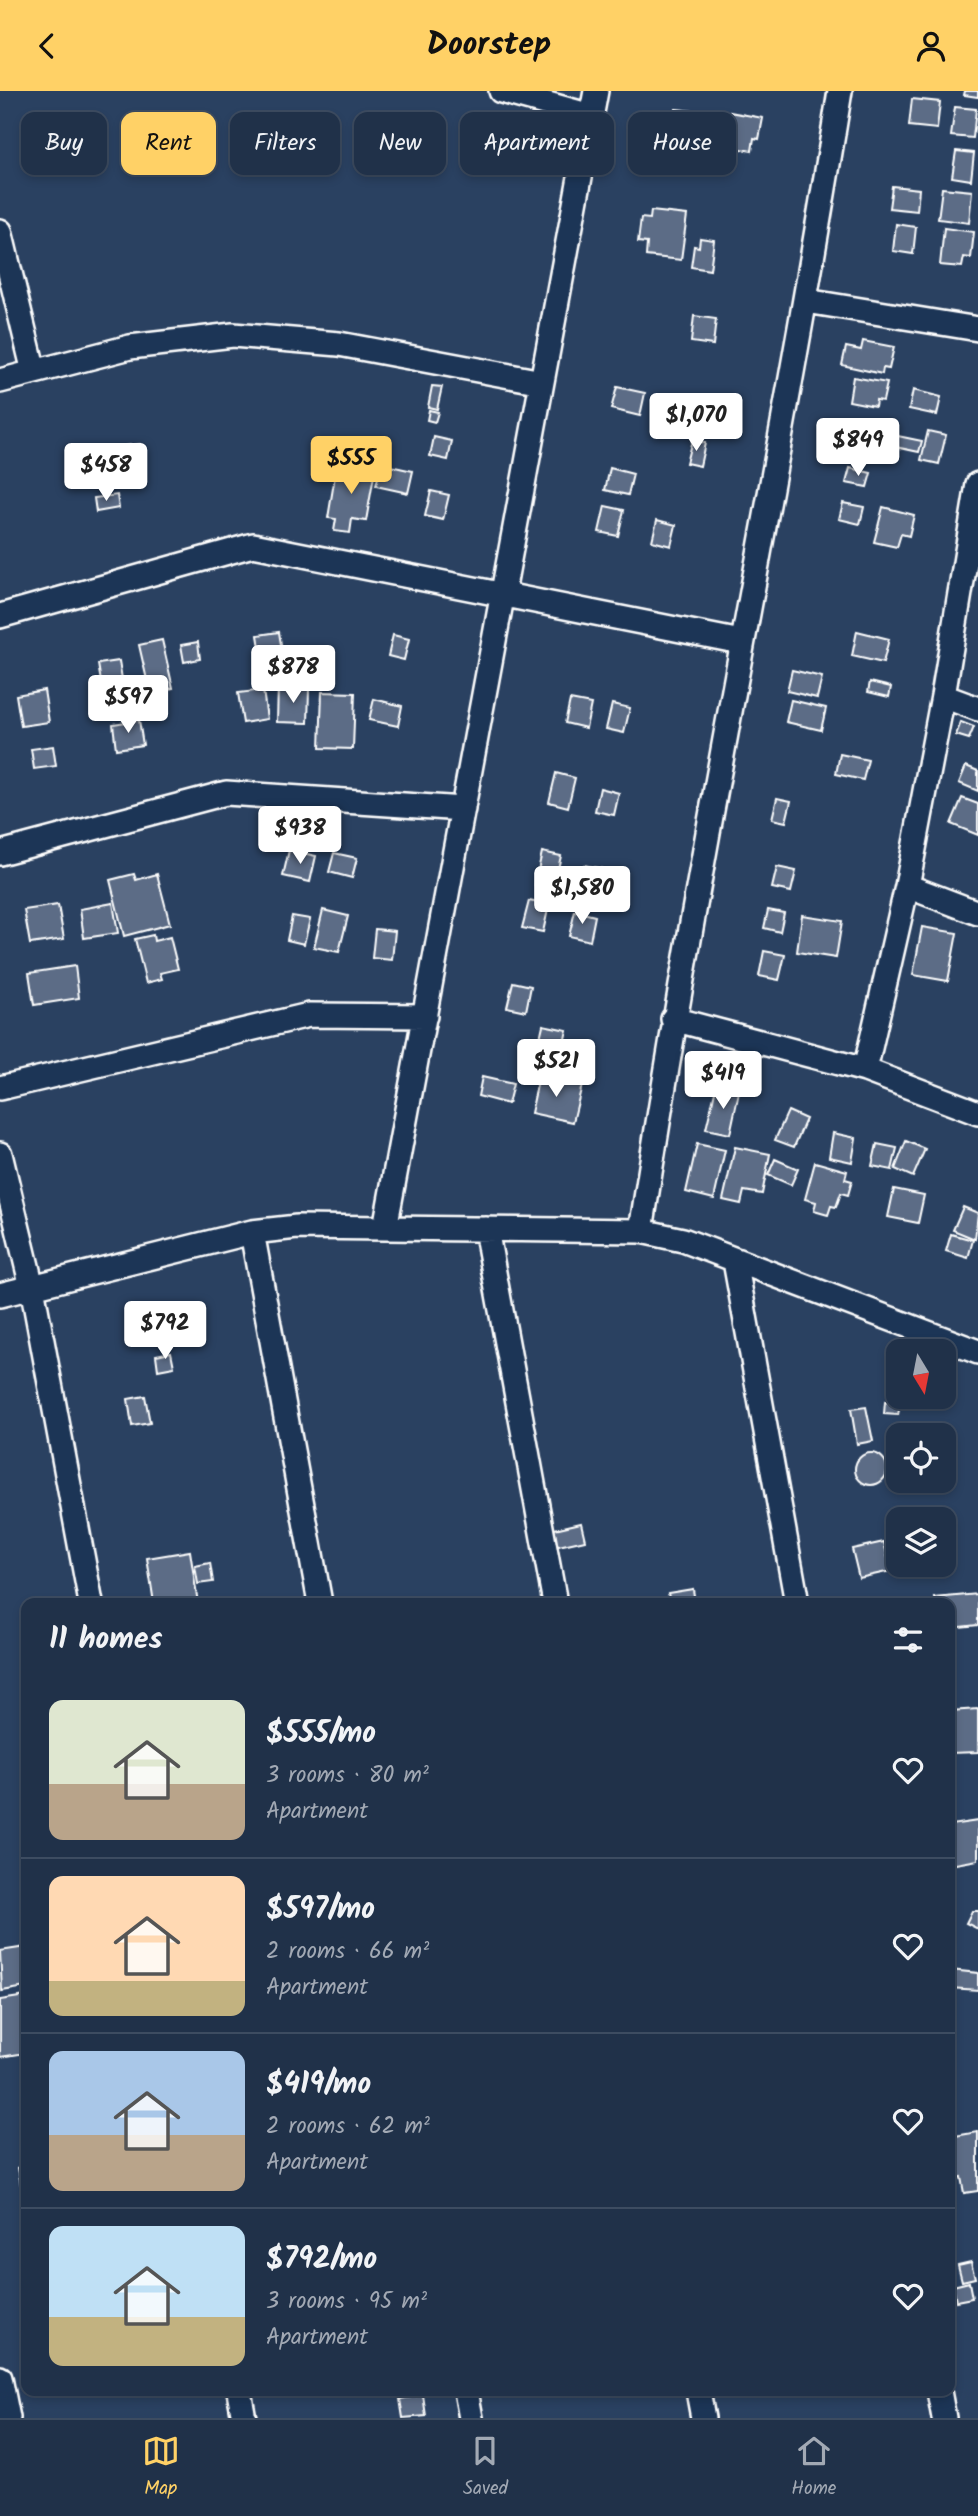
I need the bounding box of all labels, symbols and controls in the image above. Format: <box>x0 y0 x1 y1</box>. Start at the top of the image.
text: Doorstep <box>427 20 551 71</box>
icon: back <box>28 27 66 65</box>
icon: person <box>912 27 950 65</box>
chip: Buy <box>21 112 107 175</box>
chip: Rent <box>121 112 216 175</box>
chip: Filters <box>230 112 340 175</box>
chip: New <box>354 112 446 175</box>
chip: Apartment <box>460 112 614 175</box>
chip: House <box>628 112 736 175</box>
pin: $1,070 <box>639 393 753 453</box>
text: $1,070 <box>665 398 727 434</box>
pin: $849 <box>817 419 899 478</box>
text: $849 <box>832 423 884 459</box>
pin: $555 <box>310 437 392 496</box>
text: $555 <box>327 441 375 477</box>
pin: $458 <box>65 443 147 503</box>
text: $458 <box>80 448 132 484</box>
pin: $878 <box>252 645 334 705</box>
text: $878 <box>267 650 319 686</box>
pin: $597 <box>87 675 169 735</box>
text: $597 <box>104 680 152 716</box>
pin: $938 <box>259 807 341 866</box>
text: $938 <box>274 811 326 847</box>
pin: $1,580 <box>525 867 639 926</box>
text: $1,580 <box>550 871 614 907</box>
pin: $521 <box>515 1039 597 1099</box>
text: $521 <box>533 1044 579 1080</box>
pin: $419 <box>682 1051 764 1111</box>
text: $419 <box>701 1056 745 1092</box>
pin: $792 <box>124 1301 206 1361</box>
text: $792 <box>140 1306 190 1342</box>
north arrow <box>886 1339 956 1409</box>
map controls <box>886 1339 956 1577</box>
button: locate <box>886 1423 956 1493</box>
button: layers <box>886 1507 956 1577</box>
text: 11 homes <box>49 1616 162 1664</box>
icon: filters <box>889 1621 927 1659</box>
text: $555/mo <box>266 1710 376 1758</box>
icon: home <box>105 1728 189 1812</box>
icon: heart <box>889 1751 927 1789</box>
text: 3 rooms · 80 m² <box>266 1758 429 1794</box>
text: Apartment <box>266 1794 368 1830</box>
text: $597/mo <box>266 1886 375 1934</box>
icon: home <box>105 1904 189 1988</box>
icon: heart <box>889 1927 927 1965</box>
text: 2 rooms · 66 m² <box>266 1934 429 1970</box>
text: Apartment <box>266 1970 368 2006</box>
text: $419/mo <box>266 2061 371 2109</box>
icon: home <box>105 2079 189 2163</box>
icon: heart <box>889 2102 927 2140</box>
text: 2 rooms · 62 m² <box>266 2109 430 2145</box>
text: Apartment <box>266 2145 368 2181</box>
text: $792/mo <box>266 2236 377 2284</box>
icon: home <box>105 2254 189 2338</box>
icon: heart <box>889 2277 927 2315</box>
text: 3 rooms · 95 m² <box>266 2284 427 2320</box>
text: Apartment <box>266 2320 368 2356</box>
tab: Map <box>142 2432 180 2504</box>
tab: Saved <box>463 2432 508 2504</box>
tab: Home <box>791 2432 836 2504</box>

